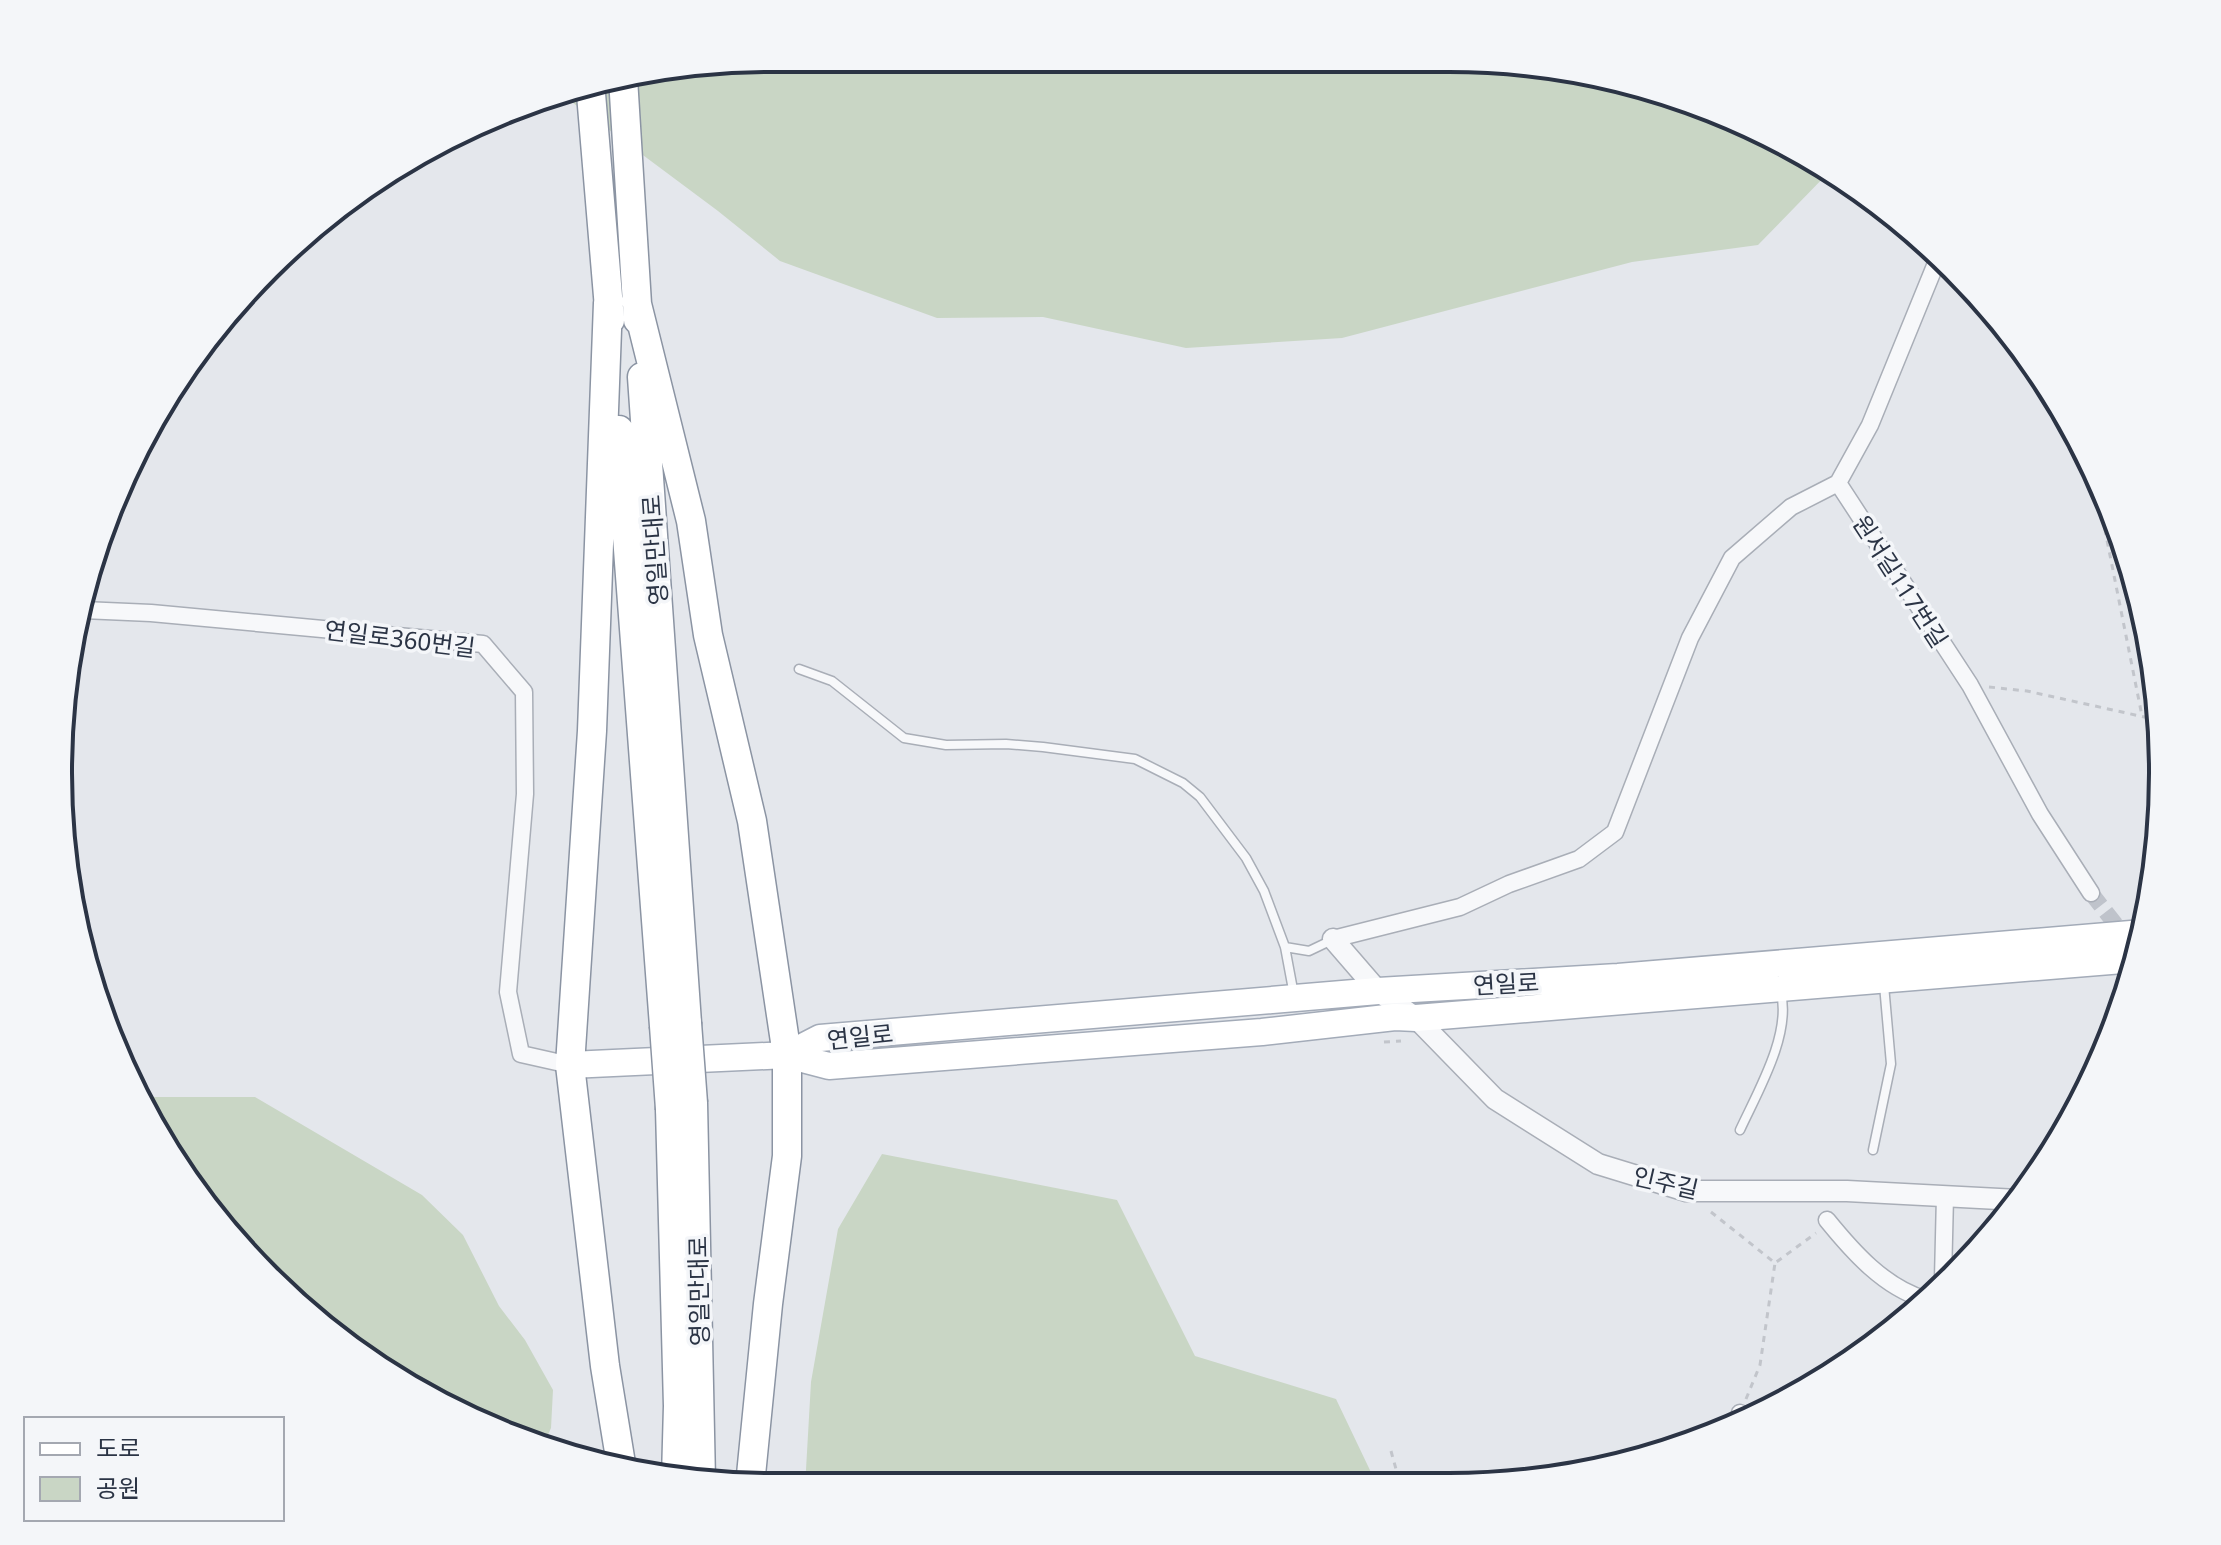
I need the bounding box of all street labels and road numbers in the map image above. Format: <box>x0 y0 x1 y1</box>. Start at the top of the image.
street label: 영일만대로 <box>634 494 674 606</box>
street label: 원서길117번길 <box>1846 508 1956 654</box>
street label: 연일로360번길 <box>323 612 477 664</box>
street label: 연일로 <box>1472 965 1540 1001</box>
street label: 연일로 <box>825 1016 895 1056</box>
street label: 인주길 <box>1630 1158 1702 1206</box>
street label: 영일만대로 <box>681 1236 715 1346</box>

